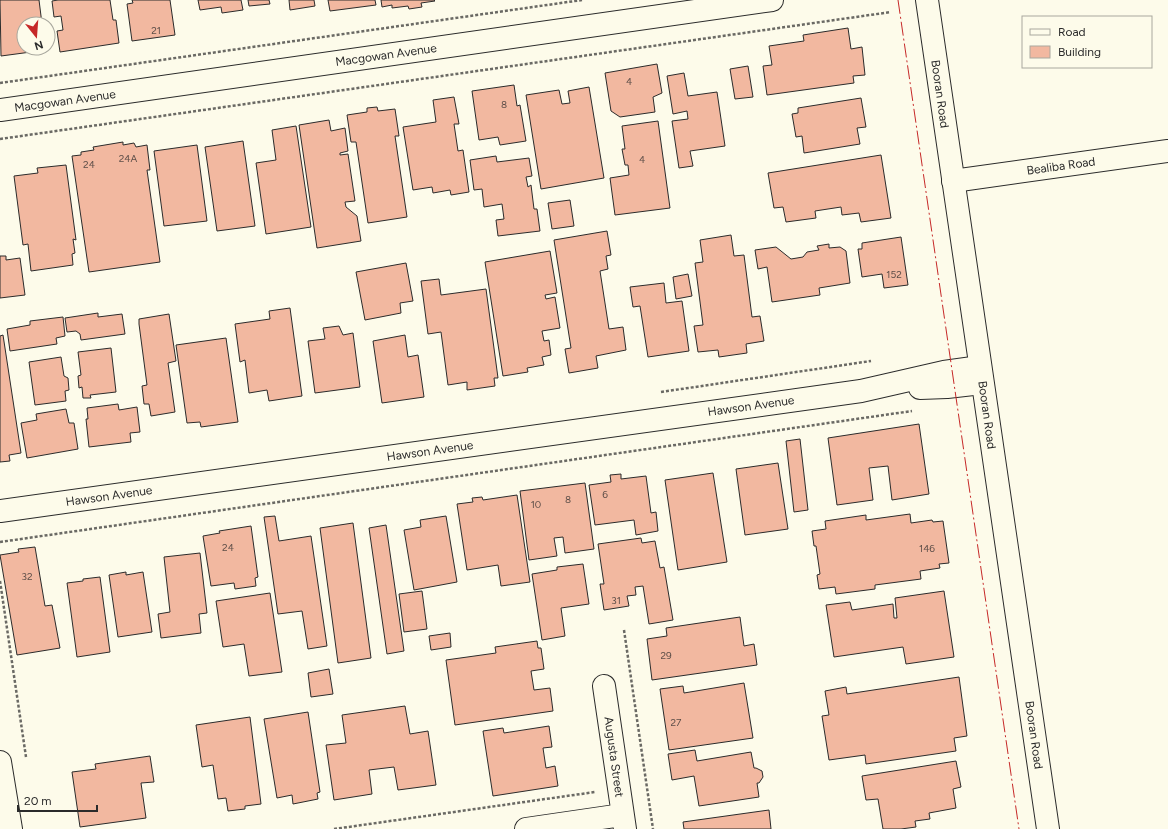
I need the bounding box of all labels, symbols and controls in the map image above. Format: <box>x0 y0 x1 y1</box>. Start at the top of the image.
north arrow <box>16 16 56 56</box>
legend <box>1022 16 1152 68</box>
house number: 21 <box>151 24 161 37</box>
text: Road <box>1058 25 1086 39</box>
text: N <box>33 38 45 53</box>
street label: Macgowan Avenue <box>334 41 438 69</box>
text: Building <box>1058 45 1101 59</box>
street label: Booran Road <box>928 59 952 129</box>
house number: 4 <box>626 75 632 88</box>
street label: Macgowan Avenue <box>13 87 117 115</box>
house number: 8 <box>501 98 507 111</box>
house number: 24A <box>119 152 138 165</box>
house number: 4 <box>639 153 645 166</box>
street label: Bealiba Road <box>1026 154 1096 178</box>
house number: 24 <box>83 158 95 171</box>
house number: 152 <box>886 268 902 281</box>
street label: Booran Road <box>975 380 999 450</box>
street label: Hawson Avenue <box>707 393 796 419</box>
street label: Hawson Avenue <box>386 438 475 464</box>
street label: Hawson Avenue <box>65 483 154 509</box>
house number: 6 <box>602 488 608 501</box>
house number: 8 <box>565 493 571 506</box>
house number: 10 <box>531 498 541 511</box>
house number: 24 <box>222 541 234 554</box>
house number: 146 <box>919 542 935 555</box>
house number: 32 <box>21 570 33 583</box>
house number: 31 <box>611 594 621 607</box>
house number: 29 <box>660 649 672 662</box>
street label: Booran Road <box>1022 700 1046 770</box>
street label: Augusta Street <box>601 716 627 799</box>
house number: 27 <box>671 716 682 729</box>
scale bar <box>18 787 97 813</box>
text: 20 m <box>24 794 52 808</box>

